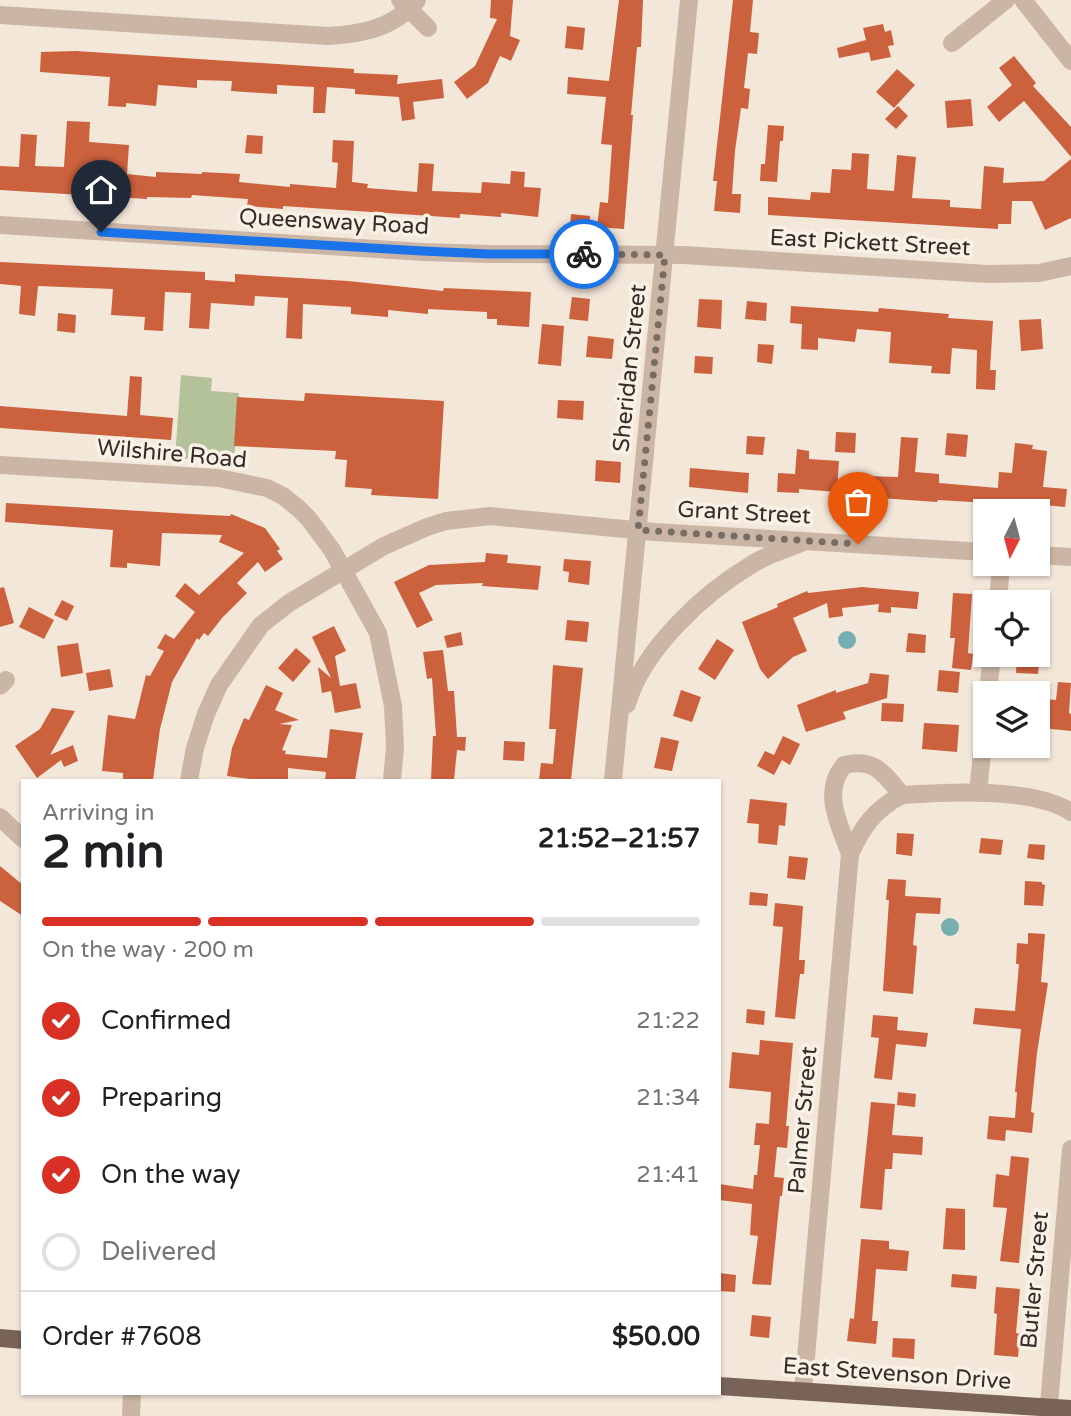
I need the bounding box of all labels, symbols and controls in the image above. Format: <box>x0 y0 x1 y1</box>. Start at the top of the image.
pin <box>71 160 131 232</box>
icon: home <box>82 171 120 209</box>
street label: Queensway Road <box>238 203 430 241</box>
courier <box>549 219 619 289</box>
street label: East Pickett Street <box>769 224 971 262</box>
icon: bike <box>565 235 603 273</box>
street label: Sheridan Street <box>607 283 653 453</box>
street label: Wilshire Road <box>96 433 248 475</box>
pin <box>828 472 888 544</box>
icon: bag <box>839 483 877 521</box>
street label: Grant Street <box>677 496 811 530</box>
north arrow <box>973 499 1050 576</box>
map controls <box>973 499 1050 758</box>
button: locate <box>973 590 1050 667</box>
button: layers <box>973 681 1050 758</box>
text: Arriving in <box>42 799 155 827</box>
text: 21:52–21:57 <box>538 823 700 854</box>
text: 2 min <box>42 825 165 880</box>
text: On the way · 200 m <box>42 936 254 964</box>
icon: check <box>42 1002 80 1040</box>
text: Confirmed <box>101 1005 231 1036</box>
text: 21:22 <box>636 1007 700 1035</box>
street label: Palmer Street <box>783 1045 823 1195</box>
icon: check <box>42 1079 80 1117</box>
text: Preparing <box>101 1082 222 1113</box>
text: 21:34 <box>636 1084 700 1112</box>
icon: check <box>42 1156 80 1194</box>
text: On the way <box>101 1159 241 1190</box>
text: 21:41 <box>636 1161 700 1189</box>
street label: Butler Street <box>1015 1210 1055 1350</box>
text: Delivered <box>101 1236 217 1267</box>
text: Order #7608 <box>42 1321 202 1352</box>
text: $50.00 <box>612 1321 700 1352</box>
street label: East Stevenson Drive <box>782 1352 1012 1396</box>

